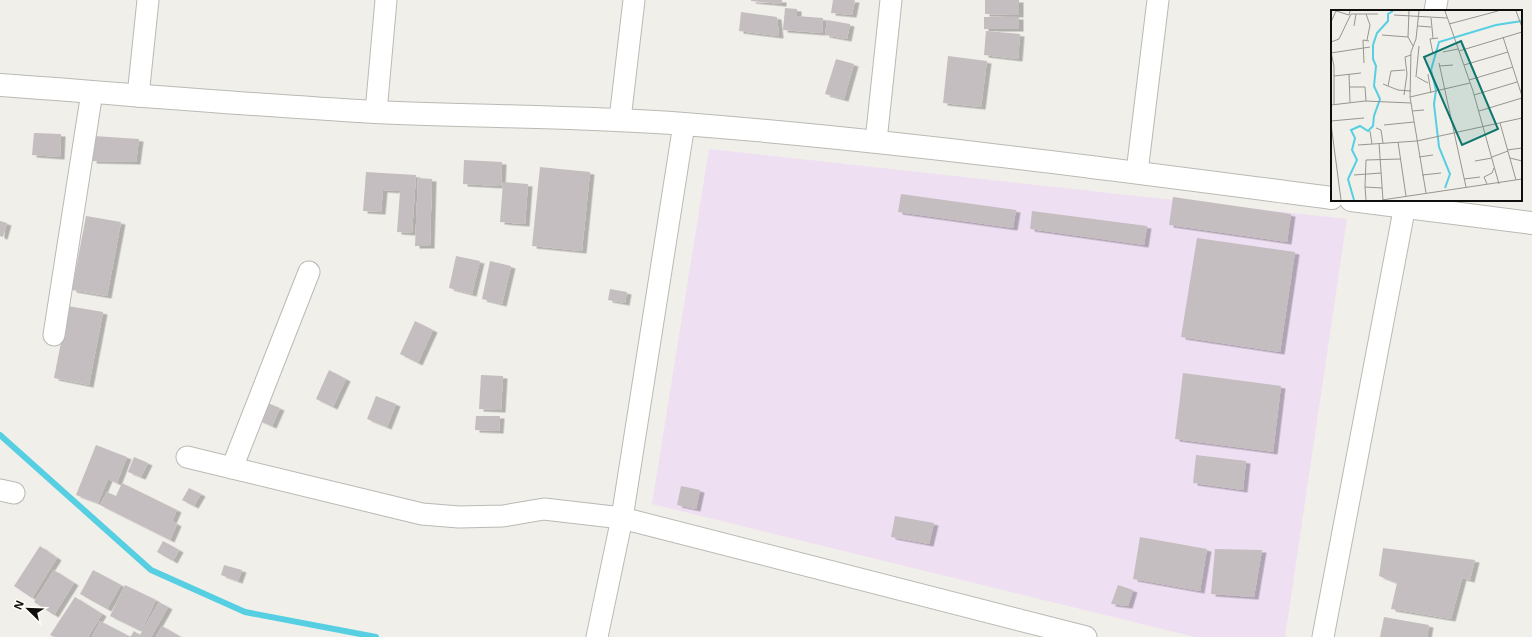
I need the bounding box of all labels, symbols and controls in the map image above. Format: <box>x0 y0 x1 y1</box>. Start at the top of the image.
inset map <box>1331 10 1522 201</box>
north arrow <box>8 589 48 629</box>
text: N <box>10 598 27 612</box>

